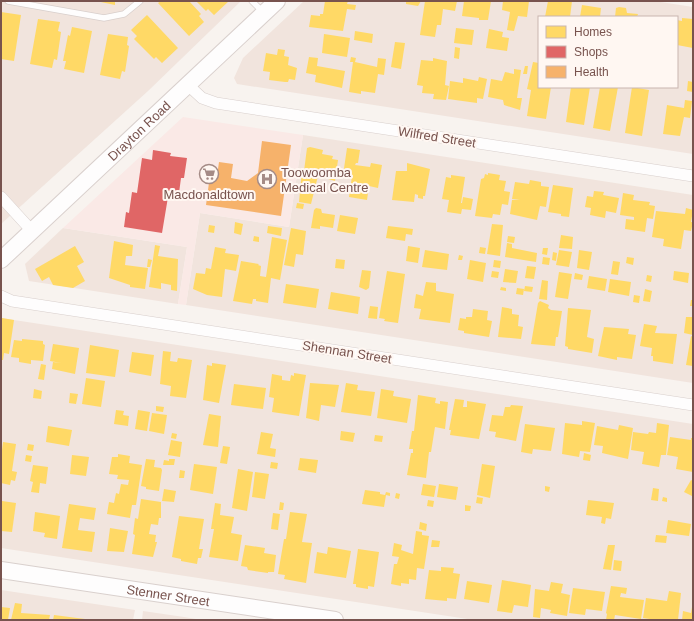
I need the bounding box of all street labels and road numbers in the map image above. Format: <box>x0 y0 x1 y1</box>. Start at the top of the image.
street label: Drayton Road <box>104 98 173 164</box>
street label: Wilfred Street <box>397 123 477 151</box>
street label: Shennan Street <box>301 338 393 367</box>
street label: Stenner Street <box>126 581 211 609</box>

